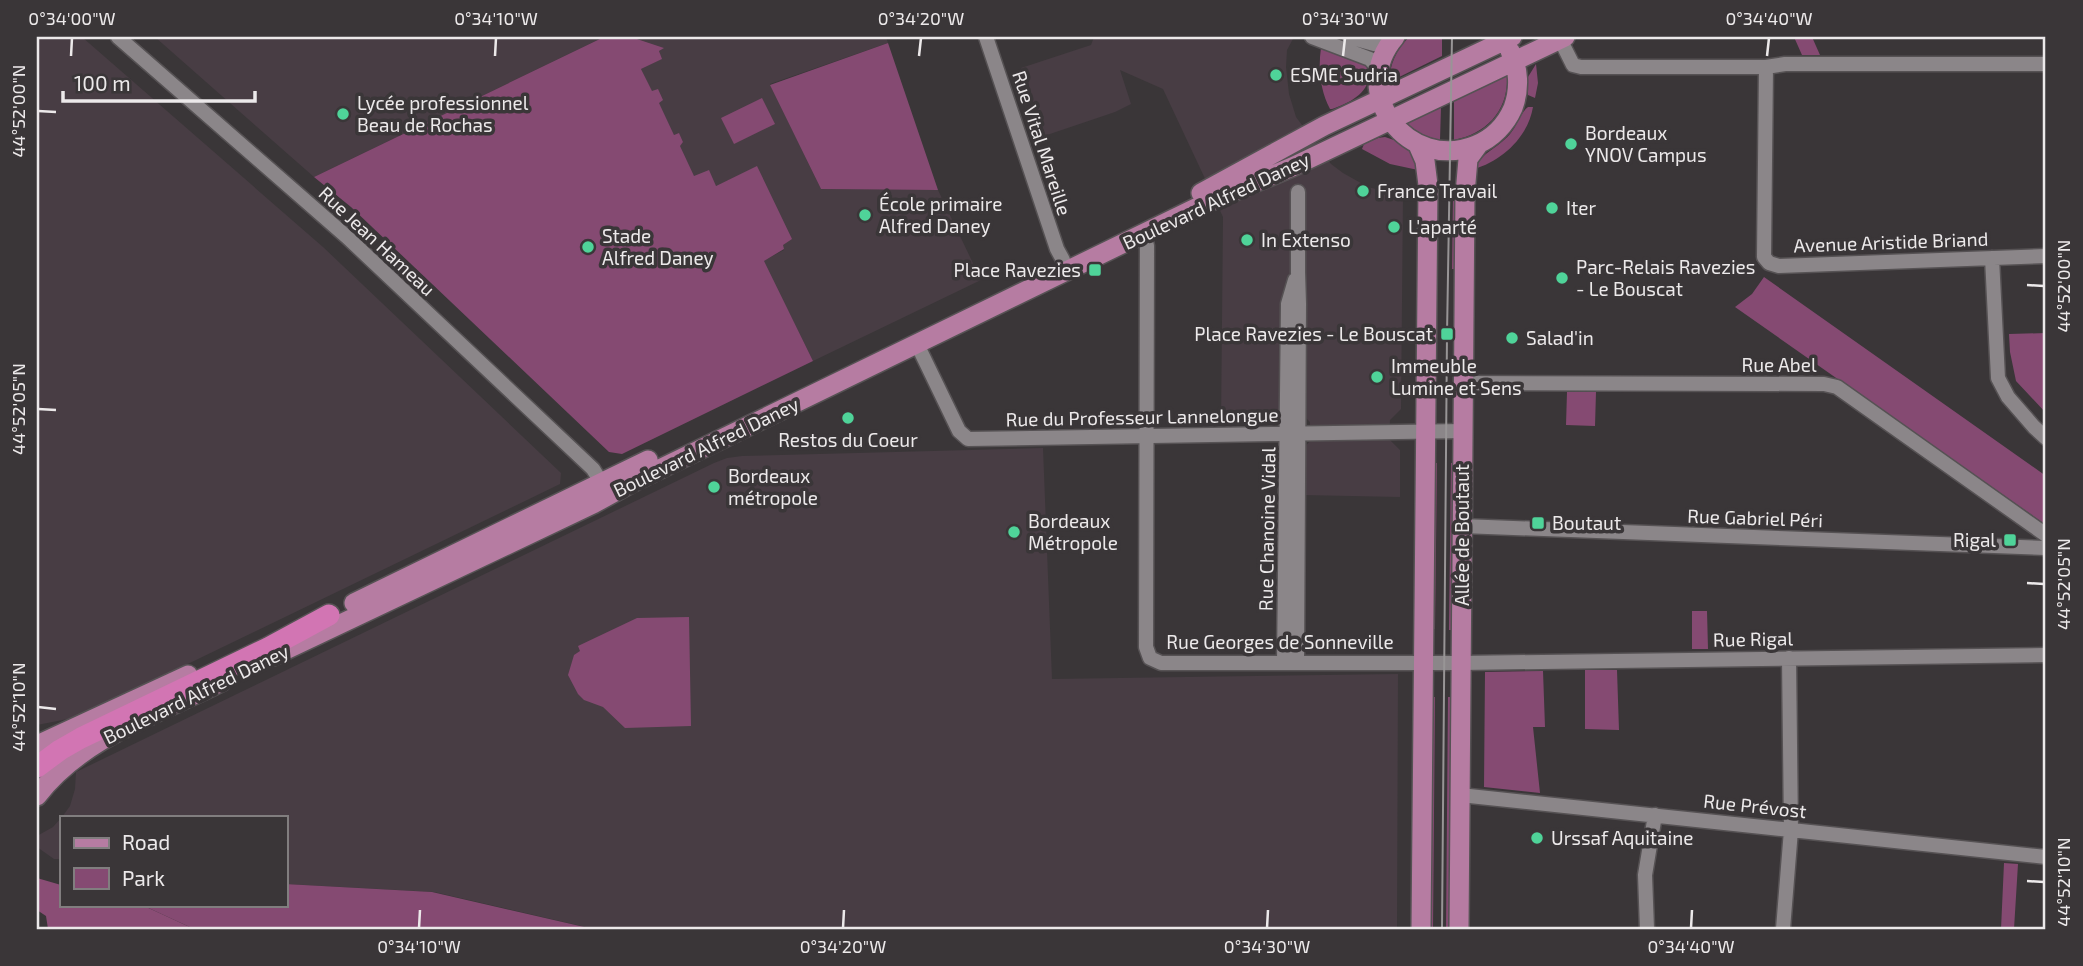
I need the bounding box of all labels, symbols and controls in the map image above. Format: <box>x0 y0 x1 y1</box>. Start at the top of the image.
text: 0°34'00"W <box>28 7 116 29</box>
text: 0°34'10"W <box>454 7 538 29</box>
text: 0°34'20"W <box>878 7 964 29</box>
text: 0°34'30"W <box>1302 7 1388 29</box>
text: 0°34'40"W <box>1725 7 1813 29</box>
scale bar <box>63 60 256 104</box>
place label: ESME Sudria <box>1290 63 1398 86</box>
text: 44°52'00"N <box>7 65 29 157</box>
marker: ESME Sudria <box>1268 67 1284 83</box>
street label: Rue Vital Mareille <box>1008 68 1077 218</box>
text: 100 m <box>74 70 131 95</box>
place label: Lycée professionnel Beau de Rochas <box>357 91 529 136</box>
marker: Lycée professionnel Beau de Rochas <box>335 106 351 122</box>
place label: Bordeaux YNOV Campus <box>1585 121 1707 166</box>
marker: Bordeaux YNOV Campus <box>1563 136 1579 152</box>
street label: Boulevard Alfred Daney <box>1119 147 1313 254</box>
place label: France Travail <box>1377 179 1498 202</box>
street label: Rue Jean Hameau <box>315 181 440 300</box>
marker: France Travail <box>1355 183 1371 199</box>
place label: École primaire Alfred Daney <box>879 192 1002 237</box>
place label: Iter <box>1566 196 1596 219</box>
marker: Iter <box>1544 200 1560 216</box>
marker: École primaire Alfred Daney <box>857 207 873 223</box>
place label: L'aparté <box>1408 215 1477 238</box>
marker: L'aparté <box>1386 219 1402 235</box>
place label: Stade Alfred Daney <box>602 224 714 269</box>
street label: Avenue Aristide Briand <box>1793 227 1989 256</box>
place label: In Extenso <box>1261 228 1351 251</box>
marker: In Extenso <box>1239 232 1255 248</box>
marker: Stade Alfred Daney <box>580 239 596 255</box>
text: 44°52'00"N <box>2052 240 2074 332</box>
place label: Parc-Relais Ravezies - Le Bouscat <box>1576 255 1755 300</box>
place label: Place Ravezies <box>954 258 1081 281</box>
marker: Place Ravezies <box>1087 262 1103 278</box>
marker: Parc-Relais Ravezies - Le Bouscat <box>1554 270 1570 286</box>
place label: Place Ravezies - Le Bouscat <box>1194 322 1433 345</box>
marker: Place Ravezies - Le Bouscat <box>1439 326 1455 342</box>
place label: Salad'in <box>1526 326 1594 349</box>
marker: Salad'in <box>1504 330 1520 346</box>
street label: Rue Abel <box>1741 353 1817 376</box>
place label: Immeuble Lumine et Sens <box>1391 354 1522 399</box>
text: 44°52'05"N <box>7 363 29 455</box>
marker: Immeuble Lumine et Sens <box>1369 369 1385 385</box>
street label: Boulevard Alfred Daney <box>609 392 802 501</box>
street label: Rue du Professeur Lannelongue <box>1005 403 1279 430</box>
marker: Restos du Coeur <box>840 410 856 426</box>
place label: Restos du Coeur <box>778 428 918 451</box>
street label: Rue Chanoine Vidal <box>1254 446 1279 611</box>
place label: Bordeaux métropole <box>728 464 818 509</box>
street label: Allée de Boutaut <box>1450 464 1473 606</box>
marker: Bordeaux métropole <box>706 479 722 495</box>
street label: Rue Gabriel Péri <box>1687 504 1823 531</box>
place label: Bordeaux Métropole <box>1028 509 1118 554</box>
place label: Boutaut <box>1552 511 1621 534</box>
marker: Boutaut <box>1530 515 1546 531</box>
marker: Bordeaux Métropole <box>1006 524 1022 540</box>
place label: Rigal <box>1953 528 1996 551</box>
marker: Rigal <box>2002 532 2018 548</box>
text: 44°52'05"N <box>2052 538 2074 630</box>
street label: Rue Rigal <box>1713 626 1794 651</box>
street label: Rue Georges de Sonneville <box>1166 630 1394 653</box>
street label: Boulevard Alfred Daney <box>99 639 292 748</box>
text: 44°52'10"N <box>7 662 29 752</box>
street label: Rue Prévost <box>1702 789 1808 822</box>
legend <box>60 816 287 906</box>
place label: Urssaf Aquitaine <box>1551 826 1693 849</box>
text: Road <box>122 829 170 854</box>
marker: Urssaf Aquitaine <box>1529 830 1545 846</box>
text: 44°52'10"N <box>2052 837 2074 927</box>
text: Park <box>122 865 165 890</box>
text: 0°34'10"W <box>377 935 461 957</box>
text: 0°34'20"W <box>800 935 886 957</box>
text: 0°34'30"W <box>1224 935 1310 957</box>
text: 0°34'40"W <box>1647 935 1735 957</box>

